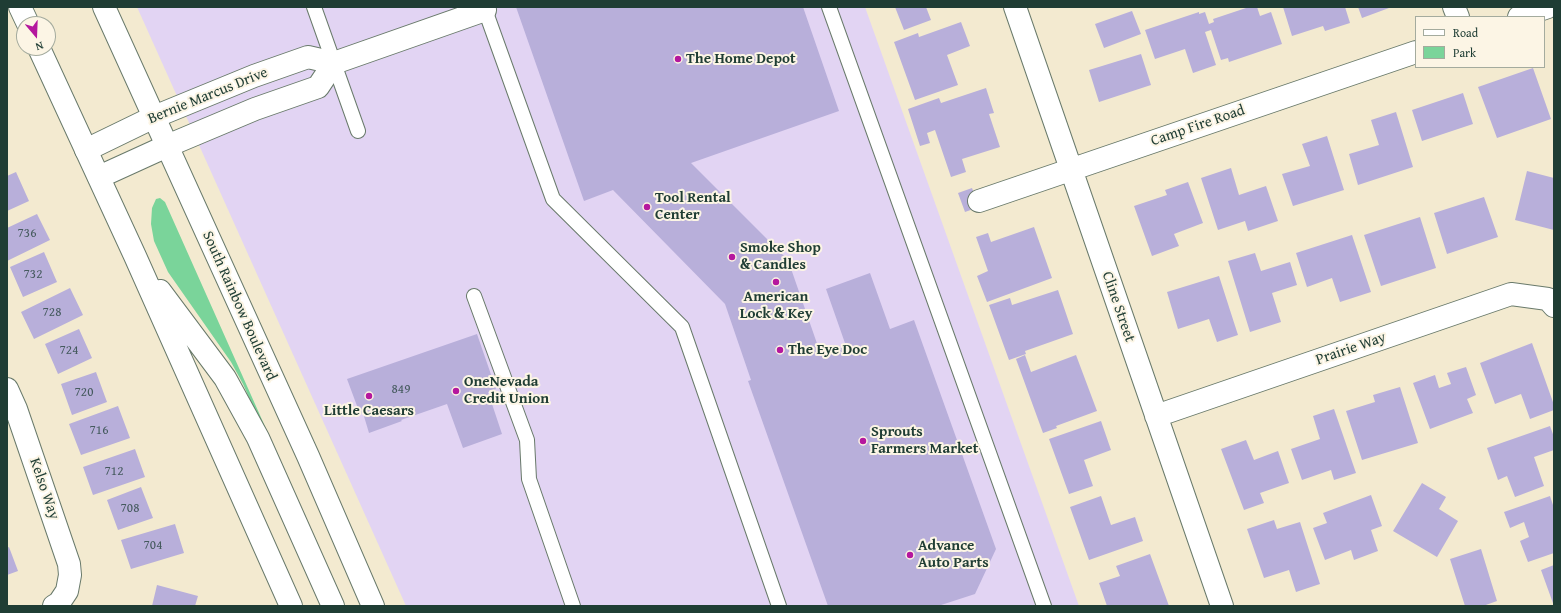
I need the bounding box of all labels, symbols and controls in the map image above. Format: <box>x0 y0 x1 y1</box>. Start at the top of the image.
north arrow <box>16 16 56 56</box>
legend <box>1415 16 1545 68</box>
text: Road <box>1453 24 1478 41</box>
text: N <box>34 38 46 55</box>
text: Park <box>1453 44 1476 61</box>
place label: The Home Depot <box>686 50 796 68</box>
marker: The Home Depot <box>673 54 683 64</box>
street label: Bernie Marcus Drive <box>145 64 271 128</box>
street label: Camp Fire Road <box>1149 102 1247 150</box>
place label: Tool Rental Center <box>655 189 731 224</box>
marker: Tool Rental Center <box>642 202 652 212</box>
house number: 736 <box>18 226 36 242</box>
street label: South Rainbow Boulevard <box>198 229 280 383</box>
place label: Smoke Shop & Candles <box>740 239 821 274</box>
marker: Smoke Shop & Candles <box>727 252 737 262</box>
house number: 732 <box>24 267 42 283</box>
street label: Cline Street <box>1098 269 1138 345</box>
marker: American Lock & Key <box>771 277 781 287</box>
place label: American Lock & Key <box>740 288 812 323</box>
house number: 728 <box>43 305 61 321</box>
street label: Prairie Way <box>1314 329 1388 369</box>
place label: The Eye Doc <box>788 341 867 359</box>
house number: 724 <box>60 343 78 359</box>
marker: The Eye Doc <box>775 345 785 355</box>
place label: OneNevada Credit Union <box>464 373 549 408</box>
house number: 849 <box>392 382 410 398</box>
house number: 720 <box>75 385 93 401</box>
marker: OneNevada Credit Union <box>451 386 461 396</box>
marker: Little Caesars <box>364 391 374 401</box>
place label: Little Caesars <box>324 402 414 420</box>
house number: 716 <box>90 423 108 439</box>
place label: Sprouts Farmers Market <box>871 423 978 458</box>
marker: Sprouts Farmers Market <box>858 436 868 446</box>
street label: Kelso Way <box>25 456 63 522</box>
house number: 712 <box>105 464 123 480</box>
house number: 708 <box>121 501 139 517</box>
place label: Advance Auto Parts <box>918 537 989 572</box>
house number: 704 <box>144 538 162 554</box>
marker: Advance Auto Parts <box>905 550 915 560</box>

